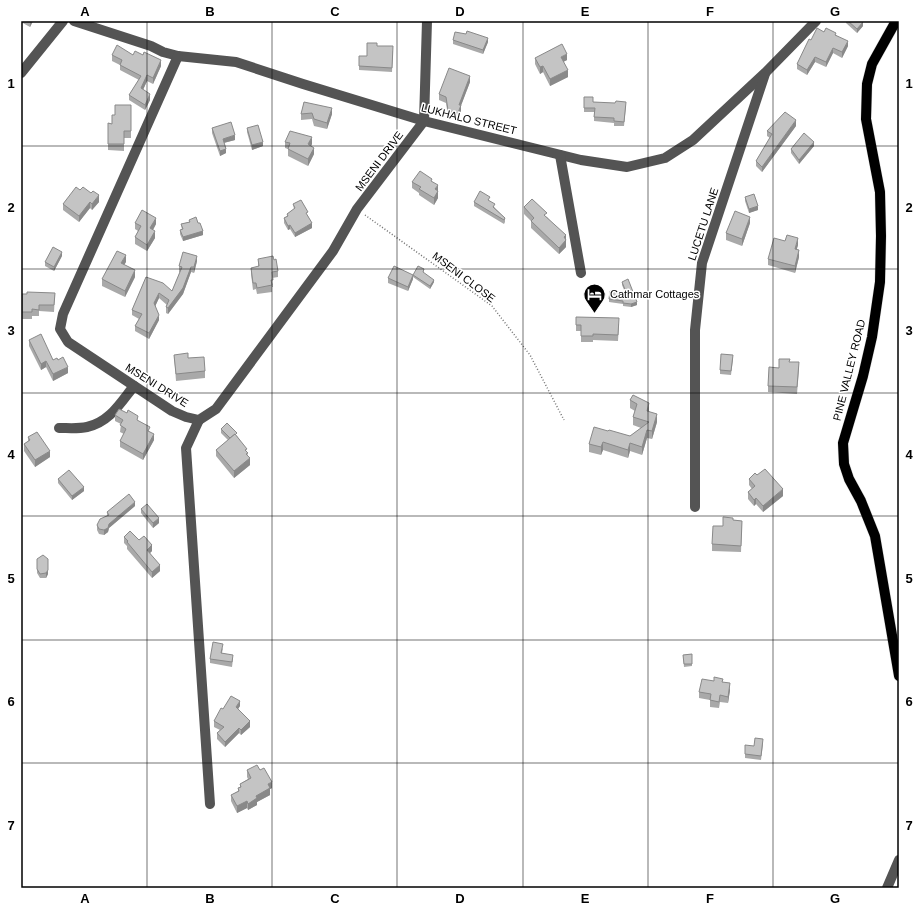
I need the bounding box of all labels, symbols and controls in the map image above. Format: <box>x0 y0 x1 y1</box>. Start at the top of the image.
text: A <box>80 4 90 19</box>
text: B <box>205 4 215 19</box>
text: C <box>330 4 340 19</box>
text: D <box>455 4 465 19</box>
text: E <box>581 4 590 19</box>
text: F <box>706 4 714 19</box>
text: G <box>830 4 840 19</box>
text: 1 <box>7 76 15 91</box>
text: 1 <box>905 76 913 91</box>
street label: LUKHALO STREET <box>420 101 518 137</box>
street label: MSENI DRIVE <box>353 129 405 193</box>
street label: LUCETU LANE <box>686 186 720 262</box>
text: 2 <box>7 200 15 215</box>
text: 2 <box>905 200 913 215</box>
street label: MSENI CLOSE <box>430 250 498 304</box>
hotel icon: Cathmar Cottages <box>582 281 608 314</box>
place label: Cathmar Cottages <box>610 288 700 300</box>
street label: PINE VALLEY ROAD <box>831 318 867 422</box>
text: 3 <box>7 323 15 338</box>
text: 3 <box>905 323 913 338</box>
street label: MSENI DRIVE <box>123 361 191 409</box>
text: 4 <box>7 447 15 462</box>
text: 4 <box>905 447 913 462</box>
text: 5 <box>7 571 15 586</box>
text: 5 <box>905 571 913 586</box>
text: 6 <box>7 694 15 709</box>
text: 6 <box>905 694 913 709</box>
text: 7 <box>7 818 15 833</box>
text: 7 <box>905 818 913 833</box>
text: A <box>80 891 90 906</box>
text: B <box>205 891 215 906</box>
text: C <box>330 891 340 906</box>
text: D <box>455 891 465 906</box>
text: E <box>581 891 590 906</box>
text: F <box>706 891 714 906</box>
text: G <box>830 891 840 906</box>

